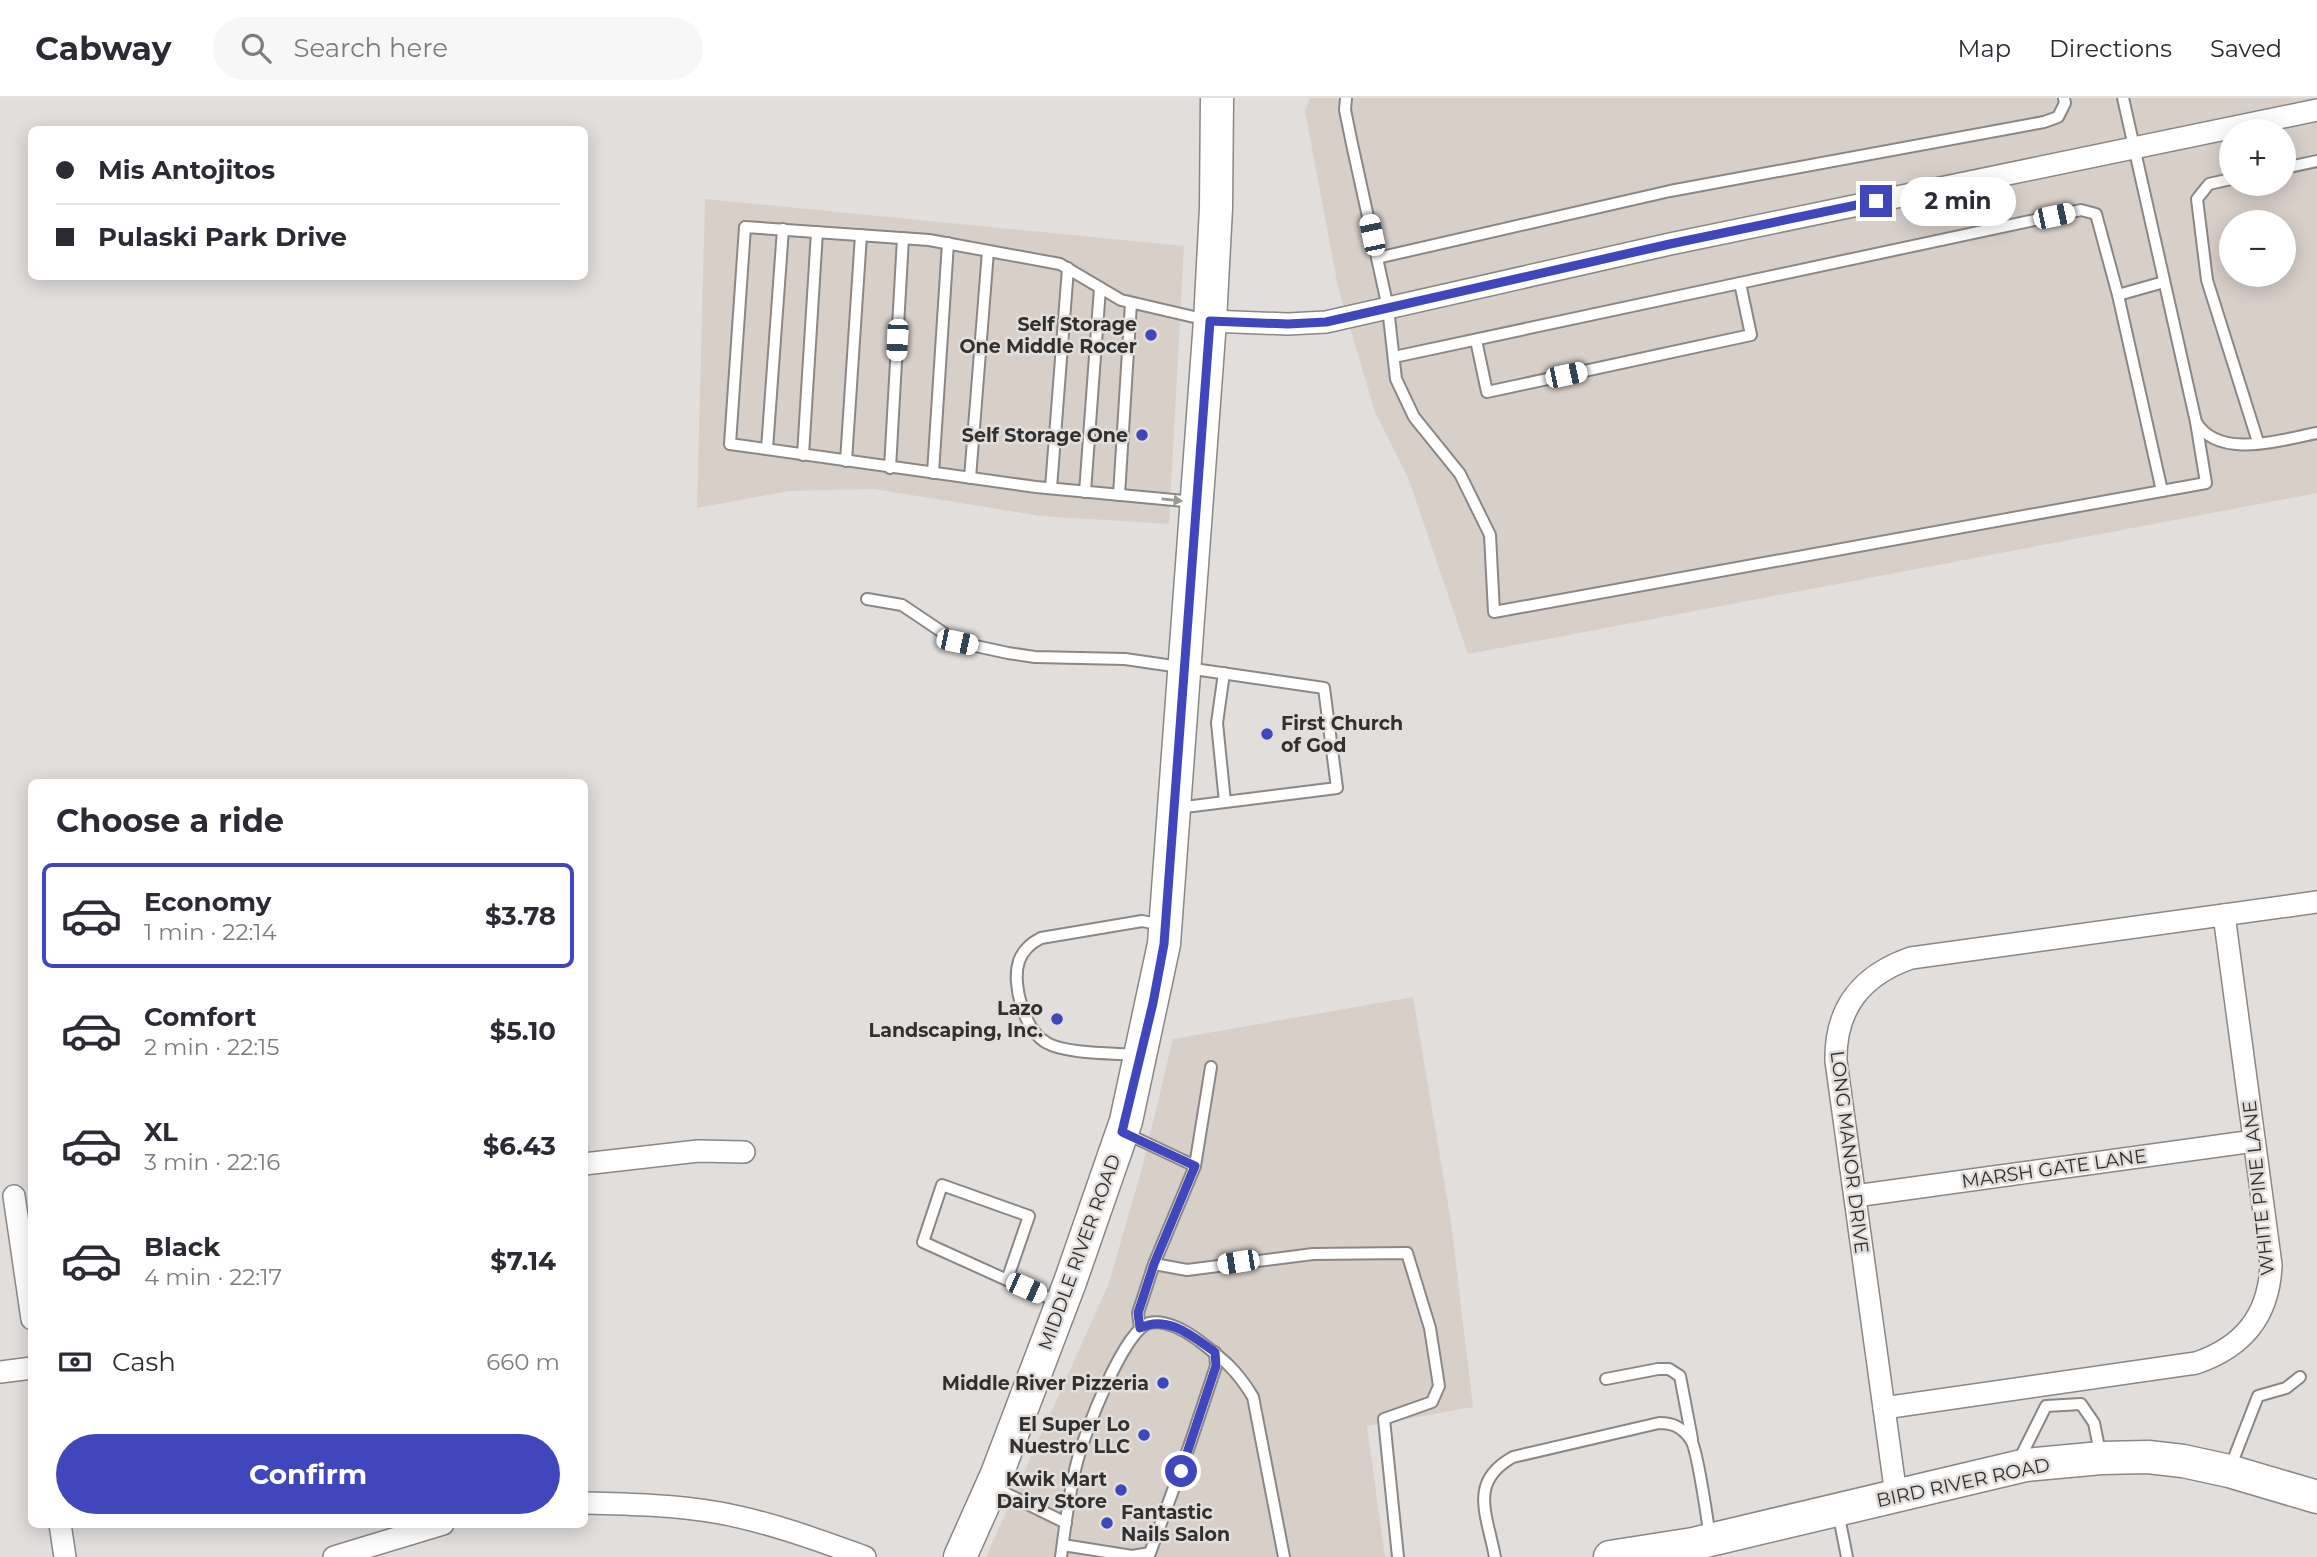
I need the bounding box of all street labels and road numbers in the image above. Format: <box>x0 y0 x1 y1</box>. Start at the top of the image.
street label: LONG MANOR DRIVE <box>1826 1049 1873 1255</box>
street label: WHITE PINE LANE <box>2238 1099 2279 1277</box>
street label: MARSH GATE LANE <box>1960 1144 2148 1193</box>
street label: MIDDLE RIVER ROAD <box>1033 1151 1126 1353</box>
street label: BIRD RIVER ROAD <box>1874 1453 2052 1512</box>

